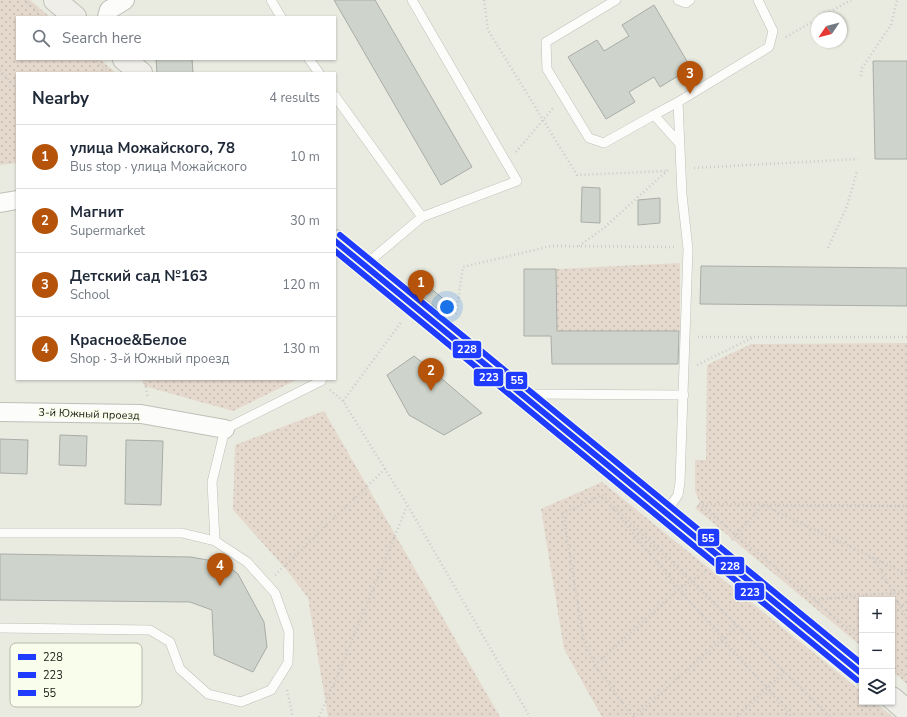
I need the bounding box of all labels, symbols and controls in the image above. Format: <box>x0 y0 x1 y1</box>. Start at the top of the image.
north arrow <box>811 12 847 48</box>
search box <box>16 16 336 60</box>
icon: search <box>30 27 52 49</box>
text: Search here <box>62 28 142 48</box>
pin: 3 <box>677 61 703 94</box>
text: Nearby <box>32 87 89 110</box>
text: 4 results <box>269 89 320 107</box>
text: улица Можайского, 78 <box>70 138 235 158</box>
text: 1 <box>41 148 49 166</box>
text: 10 m <box>290 148 320 166</box>
text: Bus stop · улица Можайского <box>70 158 247 176</box>
text: Магнит <box>70 202 124 222</box>
text: 2 <box>41 212 49 230</box>
text: 30 m <box>290 212 320 230</box>
text: Supermarket <box>70 222 145 240</box>
text: Детский сад №163 <box>70 266 208 286</box>
pin: 1 <box>408 270 434 303</box>
text: 3 <box>41 276 49 294</box>
text: 120 m <box>282 276 320 294</box>
text: School <box>70 286 110 304</box>
your location <box>437 297 457 317</box>
text: Красное&Белое <box>70 330 187 350</box>
text: 4 <box>41 340 49 358</box>
text: 130 m <box>282 340 320 358</box>
line badge: 228 <box>452 340 482 359</box>
text: 228 <box>457 342 477 357</box>
text: Shop · 3-й Южный проезд <box>70 350 230 368</box>
pin: 2 <box>418 358 444 391</box>
line badge: 223 <box>473 368 504 387</box>
text: 223 <box>479 370 499 385</box>
line badge: 55 <box>505 371 528 390</box>
text: 55 <box>510 373 524 388</box>
street label: 3-й Южный проезд <box>38 405 140 423</box>
line badge: 55 <box>697 528 720 547</box>
text: 55 <box>701 531 715 546</box>
pin: 4 <box>207 553 233 586</box>
line badge: 228 <box>715 556 745 575</box>
text: 228 <box>720 559 740 574</box>
line badge: 223 <box>734 582 765 601</box>
text: 223 <box>740 585 760 600</box>
map controls <box>859 597 895 705</box>
button: + <box>859 597 895 633</box>
button: − <box>859 633 895 669</box>
legend <box>10 643 142 707</box>
text: 228 <box>43 650 63 665</box>
text: 223 <box>43 668 63 683</box>
button: layers <box>859 669 895 705</box>
text: 55 <box>43 686 57 701</box>

